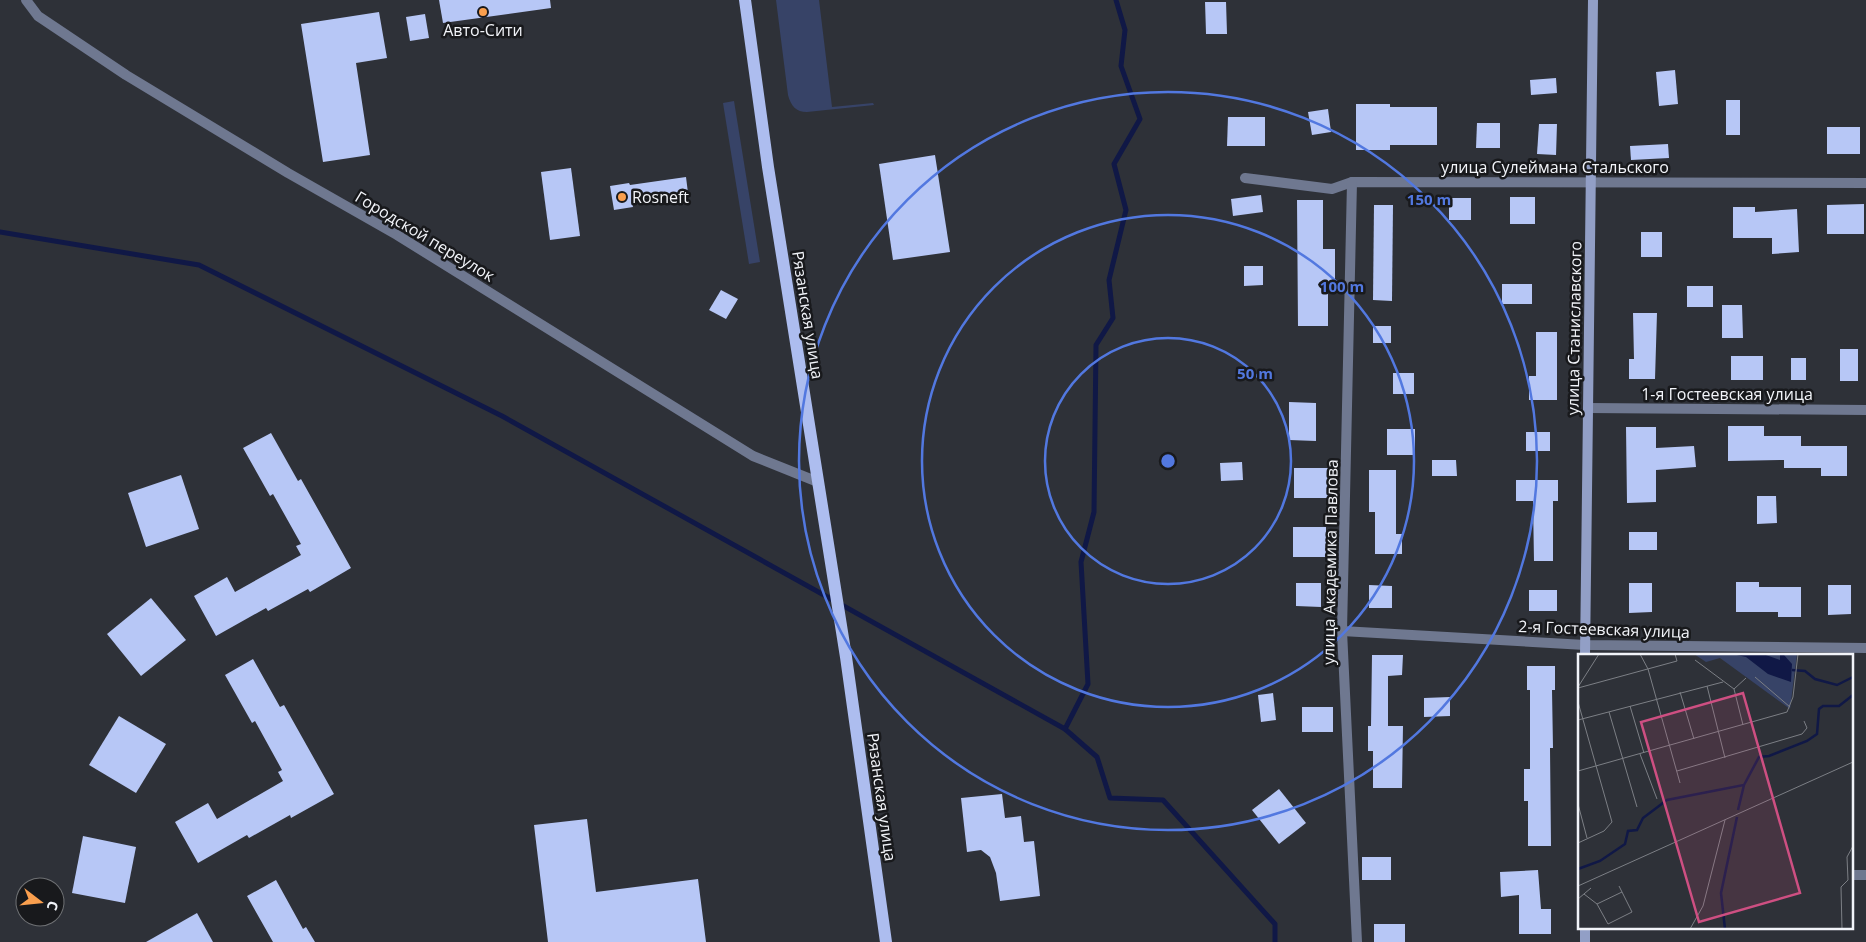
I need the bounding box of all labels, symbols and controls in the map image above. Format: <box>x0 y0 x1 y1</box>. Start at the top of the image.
marker: Авто-Сити <box>477 6 489 18</box>
place label: Авто-Сити <box>443 19 523 41</box>
street label: улица Сулеймана Стальского <box>1441 156 1669 178</box>
street label: Городской переулок <box>351 186 500 287</box>
place label: Rosneft <box>632 186 689 208</box>
text: 150 m <box>1407 189 1451 209</box>
marker: Rosneft <box>616 191 628 203</box>
street label: улица Станиславского <box>1561 241 1587 415</box>
street label: Рязанская улица <box>787 249 829 381</box>
text: 100 m <box>1320 276 1364 296</box>
text: 50 m <box>1237 363 1273 383</box>
street label: 1-я Гостеевская улица <box>1641 383 1813 405</box>
centre of rings <box>1159 452 1177 470</box>
street label: улица Академика Павлова <box>1317 459 1343 665</box>
street label: 2-я Гостеевская улица <box>1518 615 1690 643</box>
inset map <box>1578 654 1854 930</box>
street label: Рязанская улица <box>862 731 902 863</box>
north arrow <box>15 877 65 927</box>
text: С <box>43 899 63 913</box>

